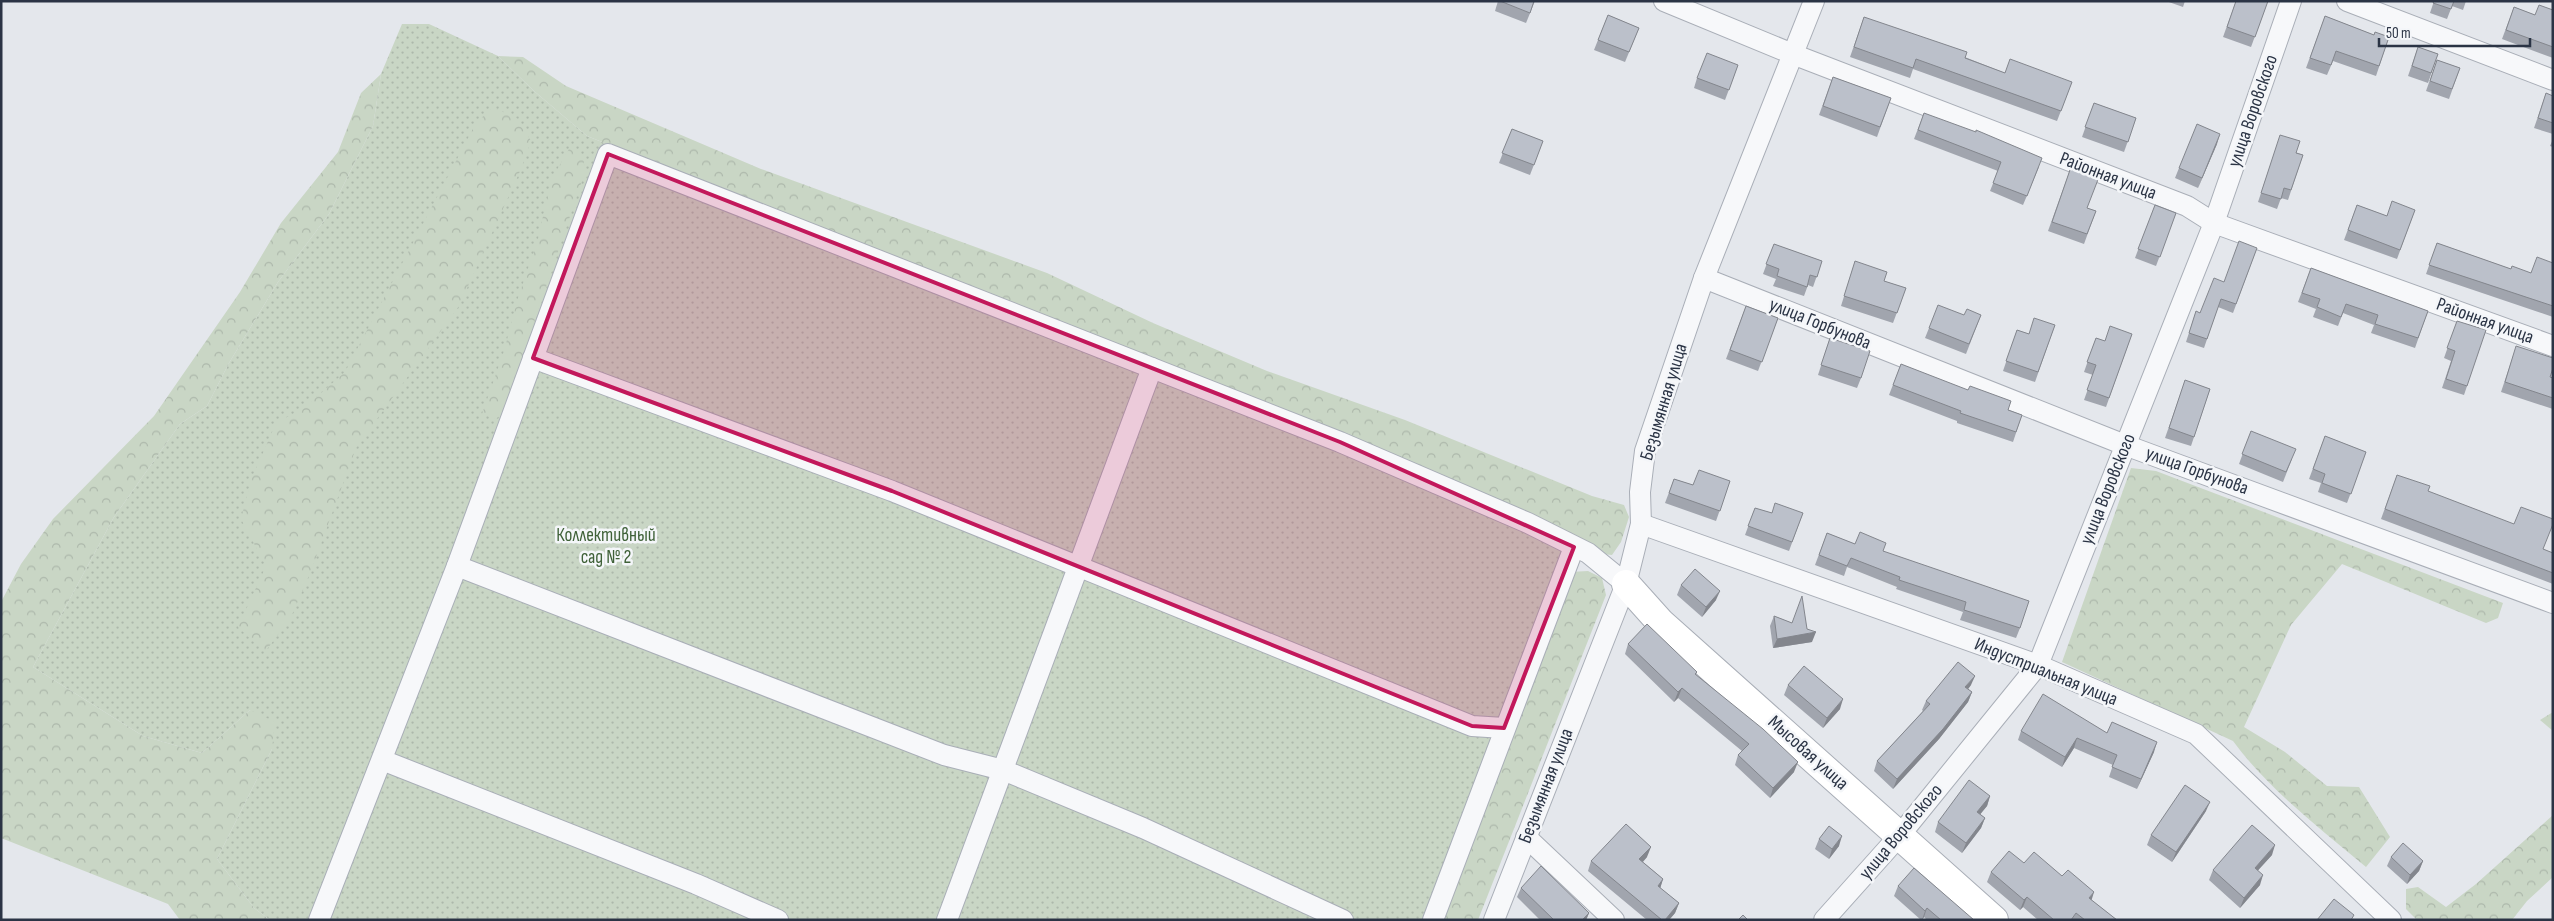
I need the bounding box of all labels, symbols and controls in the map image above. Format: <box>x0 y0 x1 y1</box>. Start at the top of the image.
scale bar <box>2379 15 2530 47</box>
text: 50 m <box>2386 24 2411 43</box>
street label: улица Воровского <box>2223 52 2283 170</box>
street label: Районная улица <box>2056 147 2160 205</box>
street label: улица Горбунова <box>1766 293 1874 355</box>
street label: Районная улица <box>2433 293 2537 349</box>
street label: Безымянная улица <box>1635 341 1693 463</box>
street label: улица Воровского <box>2075 430 2141 548</box>
street label: улица Горбунова <box>2142 442 2252 500</box>
park label: Коллективный сад № 2 <box>556 524 656 569</box>
street label: Индустриальная улица <box>1971 633 2121 711</box>
street label: Мысовая улица <box>1763 711 1853 795</box>
street label: Безымянная улица <box>1514 725 1578 847</box>
street label: улица Воровского <box>1854 780 1948 884</box>

